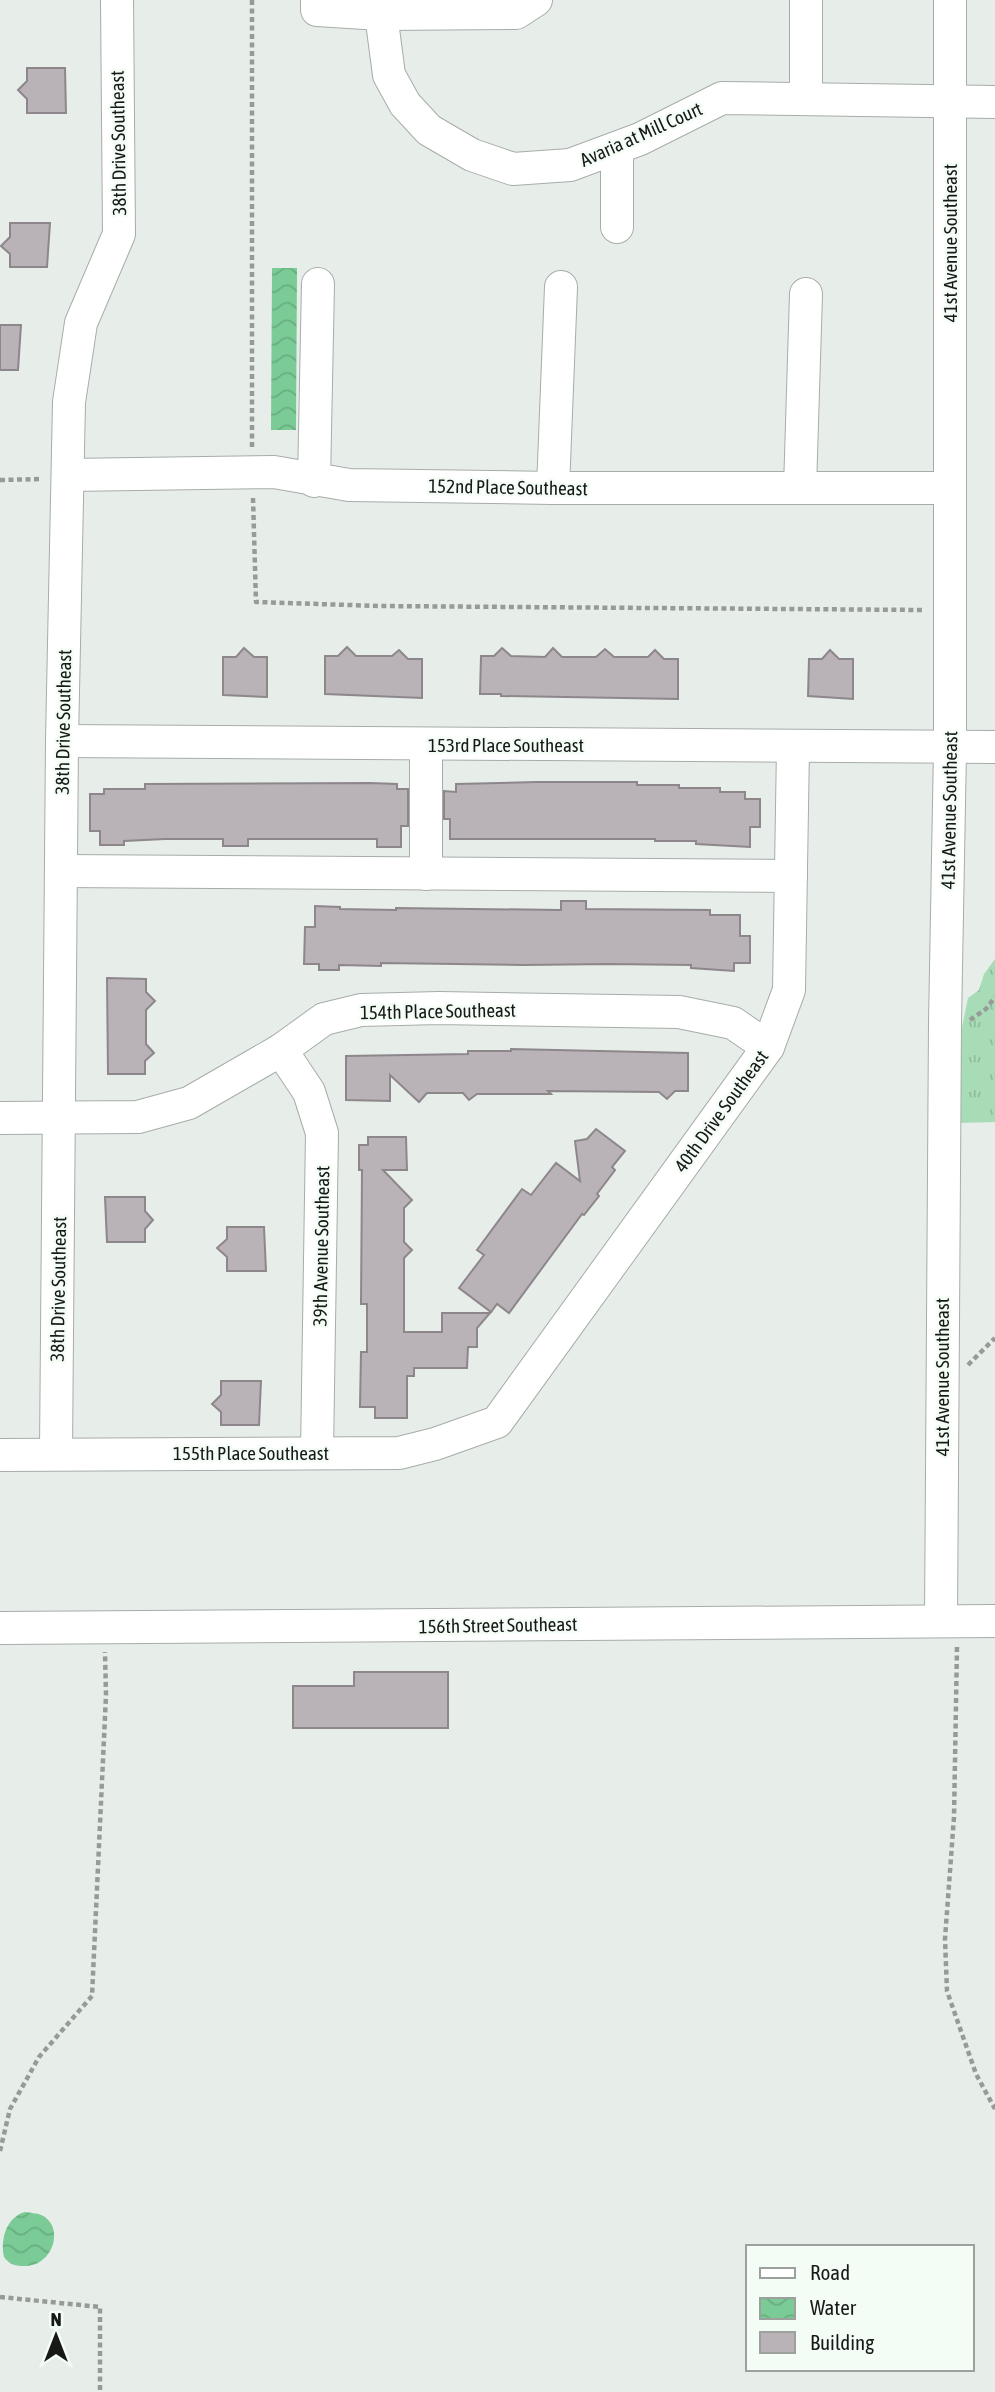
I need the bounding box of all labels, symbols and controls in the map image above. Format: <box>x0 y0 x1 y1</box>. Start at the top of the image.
street label: 38th Drive Southeast <box>106 70 130 216</box>
street label: Avaria at Mill Court <box>576 97 706 171</box>
street label: 41st Avenue Southeast <box>939 164 961 322</box>
street label: 152nd Place Southeast <box>428 475 588 499</box>
street label: 38th Drive Southeast <box>51 649 75 795</box>
street label: 41st Avenue Southeast <box>937 731 961 889</box>
street label: 153rd Place Southeast <box>428 734 584 756</box>
street label: 154th Place Southeast <box>360 999 516 1023</box>
street label: 40th Drive Southeast <box>669 1046 773 1176</box>
street label: 39th Avenue Southeast <box>309 1165 333 1327</box>
street label: 38th Drive Southeast <box>46 1216 70 1362</box>
street label: 41st Avenue Southeast <box>931 1298 953 1456</box>
street label: 155th Place Southeast <box>173 1442 329 1464</box>
street label: 156th Street Southeast <box>418 1613 578 1637</box>
legend <box>746 2245 974 2371</box>
text: Road <box>810 2260 850 2284</box>
text: Water <box>810 2295 857 2319</box>
north arrow <box>21 2301 91 2371</box>
text: N <box>50 2308 62 2330</box>
text: Building <box>810 2330 874 2354</box>

